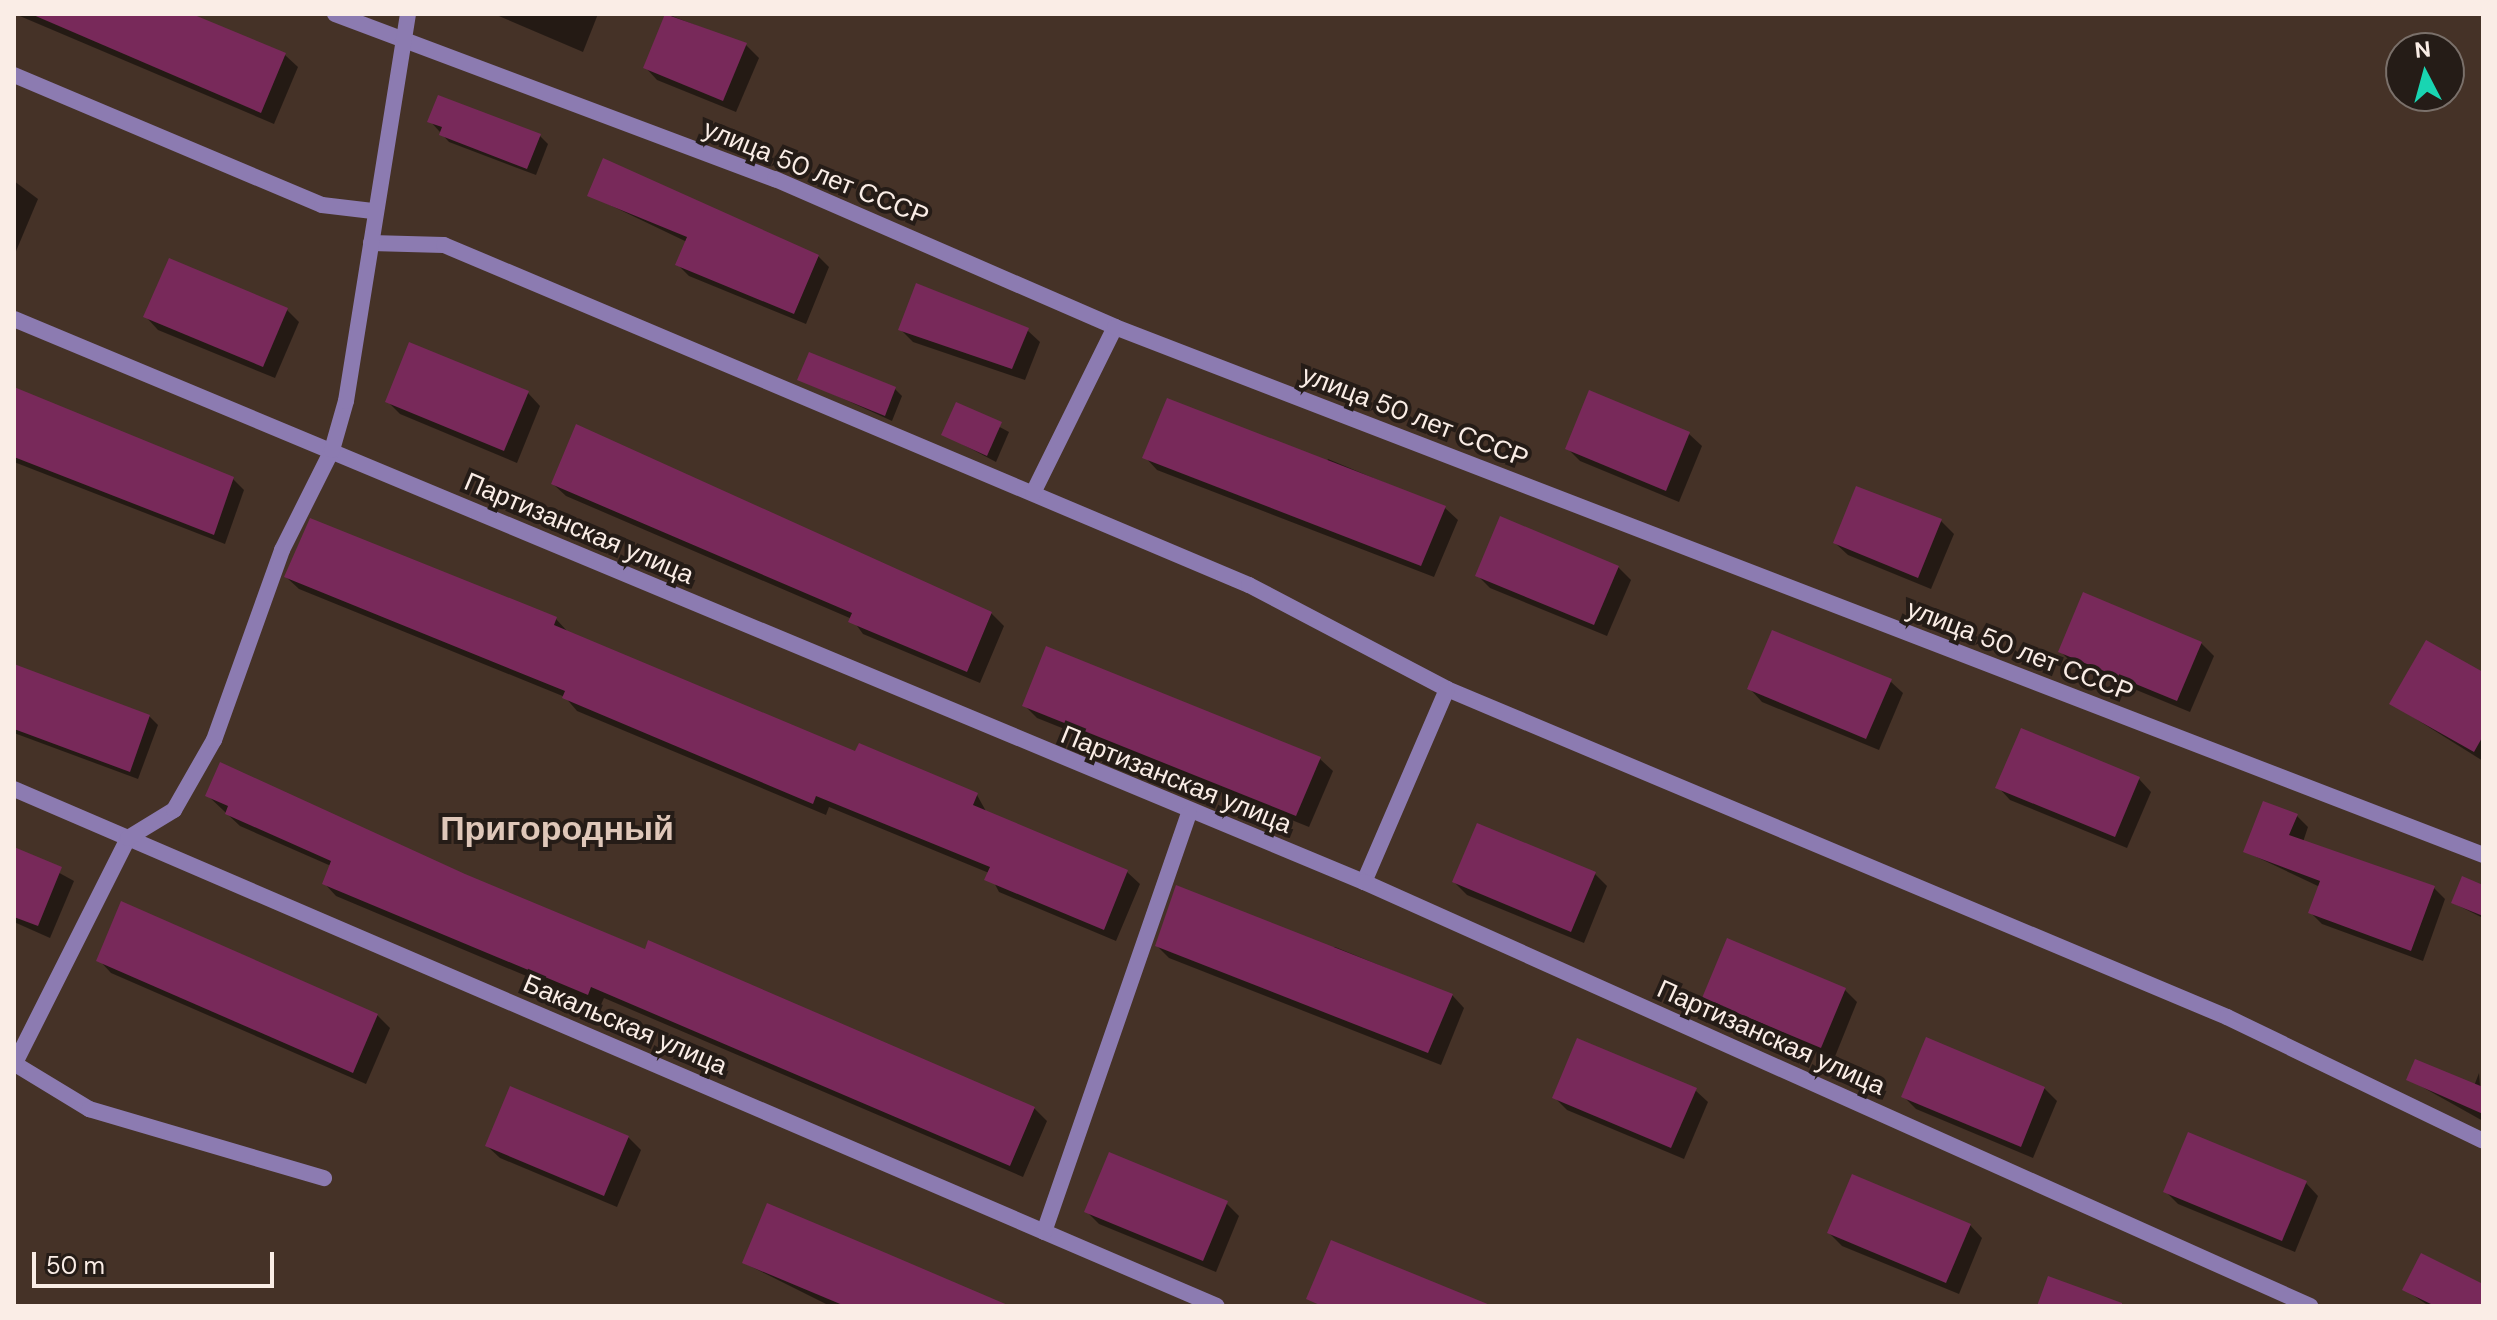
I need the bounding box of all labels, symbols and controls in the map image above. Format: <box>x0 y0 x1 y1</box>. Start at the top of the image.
north arrow <box>2385 32 2465 112</box>
text: N <box>2413 34 2432 65</box>
street label: улица 50 лет СССР <box>699 114 933 232</box>
street label: улица 50 лет СССР <box>1297 359 1533 475</box>
street label: Партизанская улица <box>460 467 698 591</box>
street label: улица 50 лет СССР <box>1902 593 2138 709</box>
street label: Партизанская улица <box>1056 719 1296 841</box>
district label: Пригородный <box>440 809 674 849</box>
street label: Бакальская улица <box>518 968 732 1082</box>
street label: Партизанская улица <box>1652 974 1890 1102</box>
scale bar <box>36 1236 278 1286</box>
text: 50 m <box>46 1250 105 1281</box>

